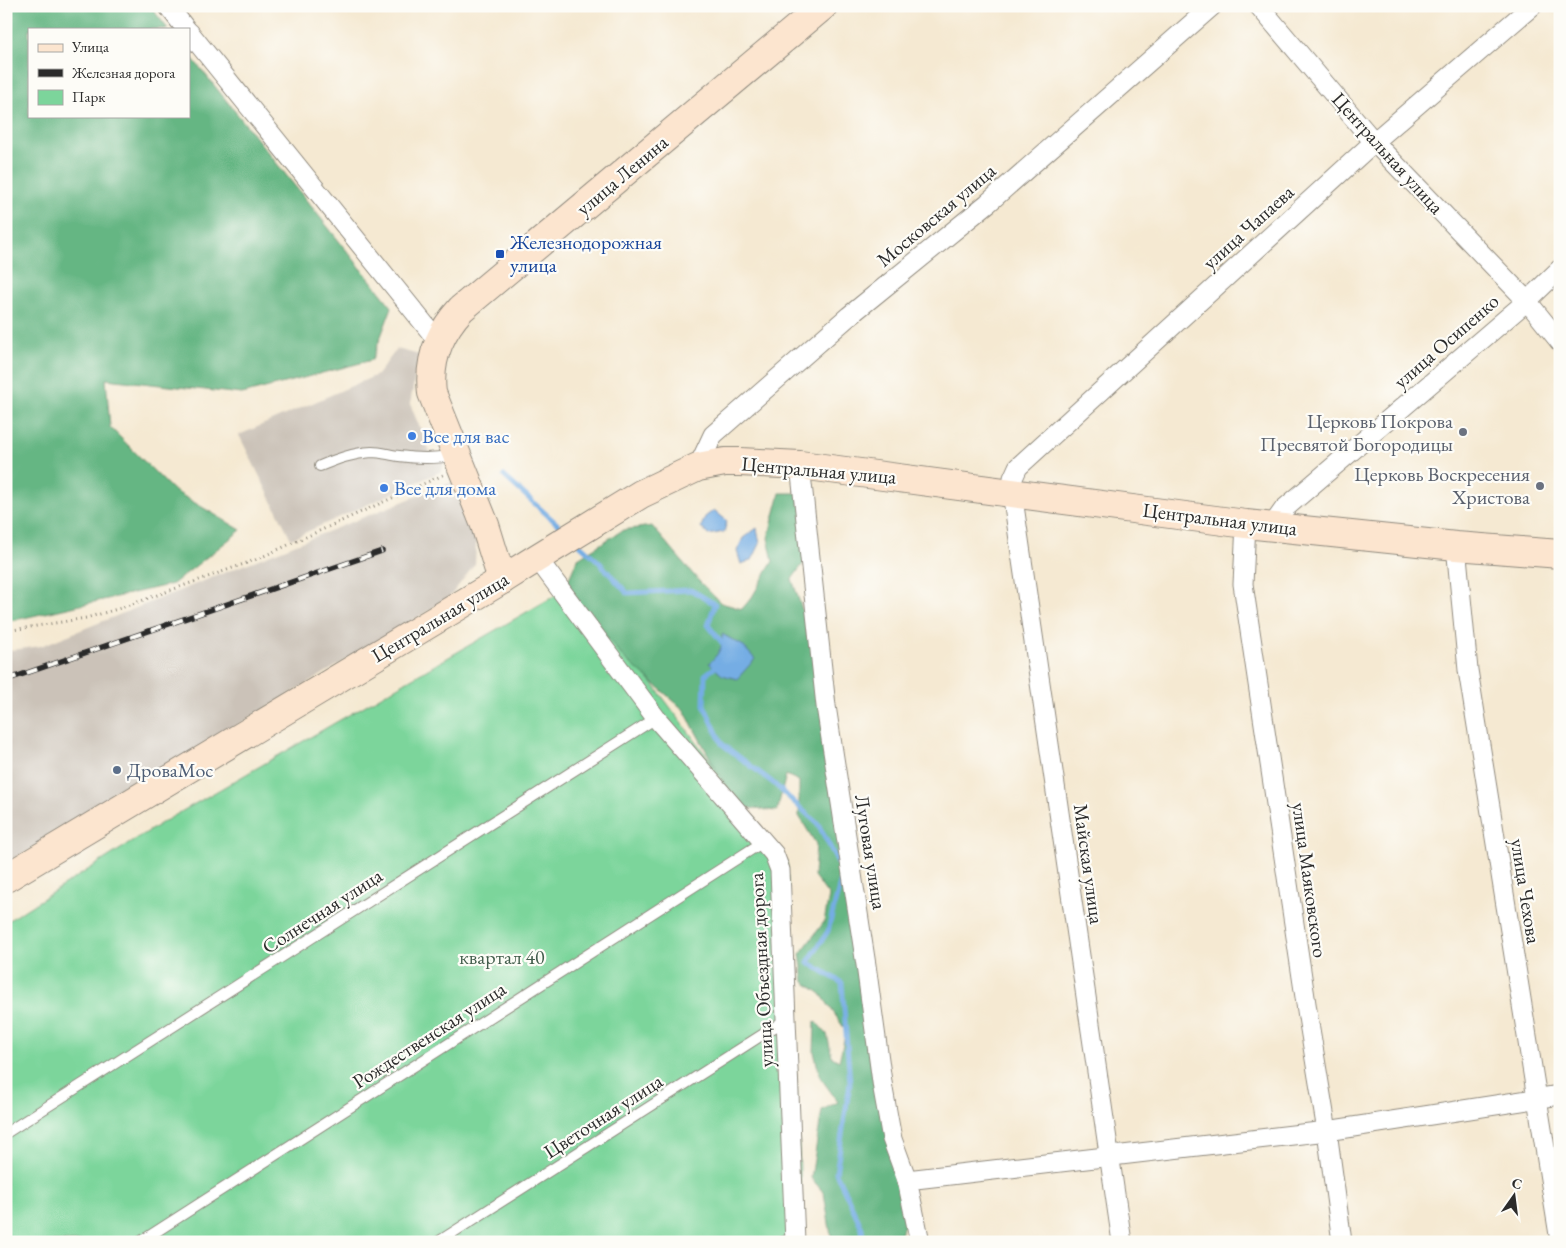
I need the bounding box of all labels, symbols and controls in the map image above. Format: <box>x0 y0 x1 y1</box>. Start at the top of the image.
legend <box>28 28 190 118</box>
text: Улица <box>71 37 109 56</box>
text: Железная дорога <box>71 63 175 82</box>
text: Парк <box>72 87 105 106</box>
street label: Центральная улица <box>1326 87 1450 219</box>
street label: улица Ленина <box>571 129 673 221</box>
street label: Московская улица <box>871 158 1001 272</box>
street label: улица Чапаева <box>1197 179 1299 275</box>
place label: Железнодорожная улица <box>509 229 662 278</box>
marker: Железнодорожная улица <box>494 248 506 260</box>
street label: улица Осипенко <box>1388 288 1504 394</box>
place label: Церковь Покрова Пресвятой Богородицы <box>1260 408 1453 457</box>
place label: Все для вас <box>422 423 510 449</box>
marker: Церковь Покрова Пресвятой Богородицы <box>1457 426 1469 438</box>
marker: Все для вас <box>406 430 418 442</box>
street label: Центральная улица <box>740 450 898 490</box>
place label: Церковь Воскресения Христова <box>1354 461 1530 510</box>
place label: Все для дома <box>394 475 496 501</box>
marker: Церковь Воскресения Христова <box>1534 480 1546 492</box>
marker: Все для дома <box>378 482 390 494</box>
street label: Центральная улица <box>1141 497 1299 541</box>
street label: Центральная улица <box>367 566 513 668</box>
place label: ДроваМос <box>127 757 214 783</box>
marker: ДроваМос <box>111 764 123 776</box>
street label: Луговая улица <box>849 793 893 911</box>
street label: улица Маяковского <box>1286 801 1334 959</box>
street label: Майская улица <box>1068 802 1110 926</box>
street label: улица Чехова <box>1505 837 1547 946</box>
street label: Солнечная улица <box>257 862 387 960</box>
street label: улица Объездная дорога <box>743 872 779 1068</box>
park label: квартал 40 <box>459 944 545 970</box>
street label: Рождественская улица <box>347 976 511 1094</box>
street label: Цветочная улица <box>539 1068 668 1164</box>
north arrow <box>1488 1170 1538 1220</box>
text: С <box>1510 1173 1524 1193</box>

